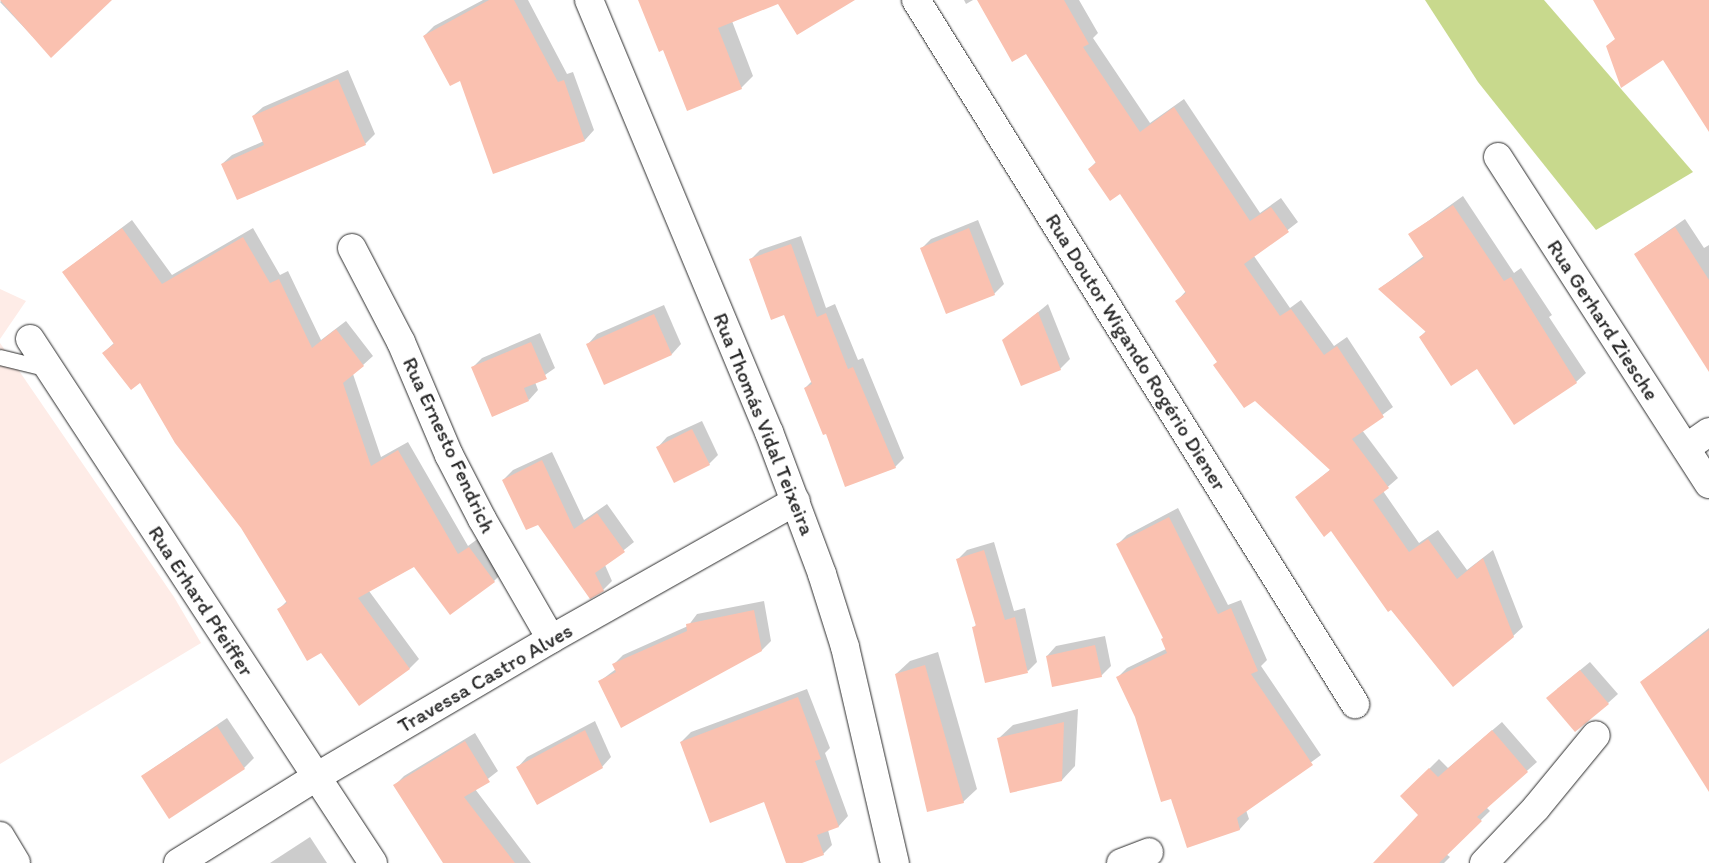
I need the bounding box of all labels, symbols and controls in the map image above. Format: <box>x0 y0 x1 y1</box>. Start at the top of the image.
street label: Rua Doutor Wigando Rogério Diener <box>1040 209 1232 495</box>
street label: Rua Gerhard Ziesche <box>1542 235 1664 405</box>
street label: Rua Thomás Vidal Teixeira <box>708 310 820 538</box>
street label: Rua Ernesto Fendrich <box>397 353 501 537</box>
street label: Rua Erhard Pfeiffer <box>143 521 259 681</box>
street label: Travessa Castro Alves <box>393 618 577 738</box>

